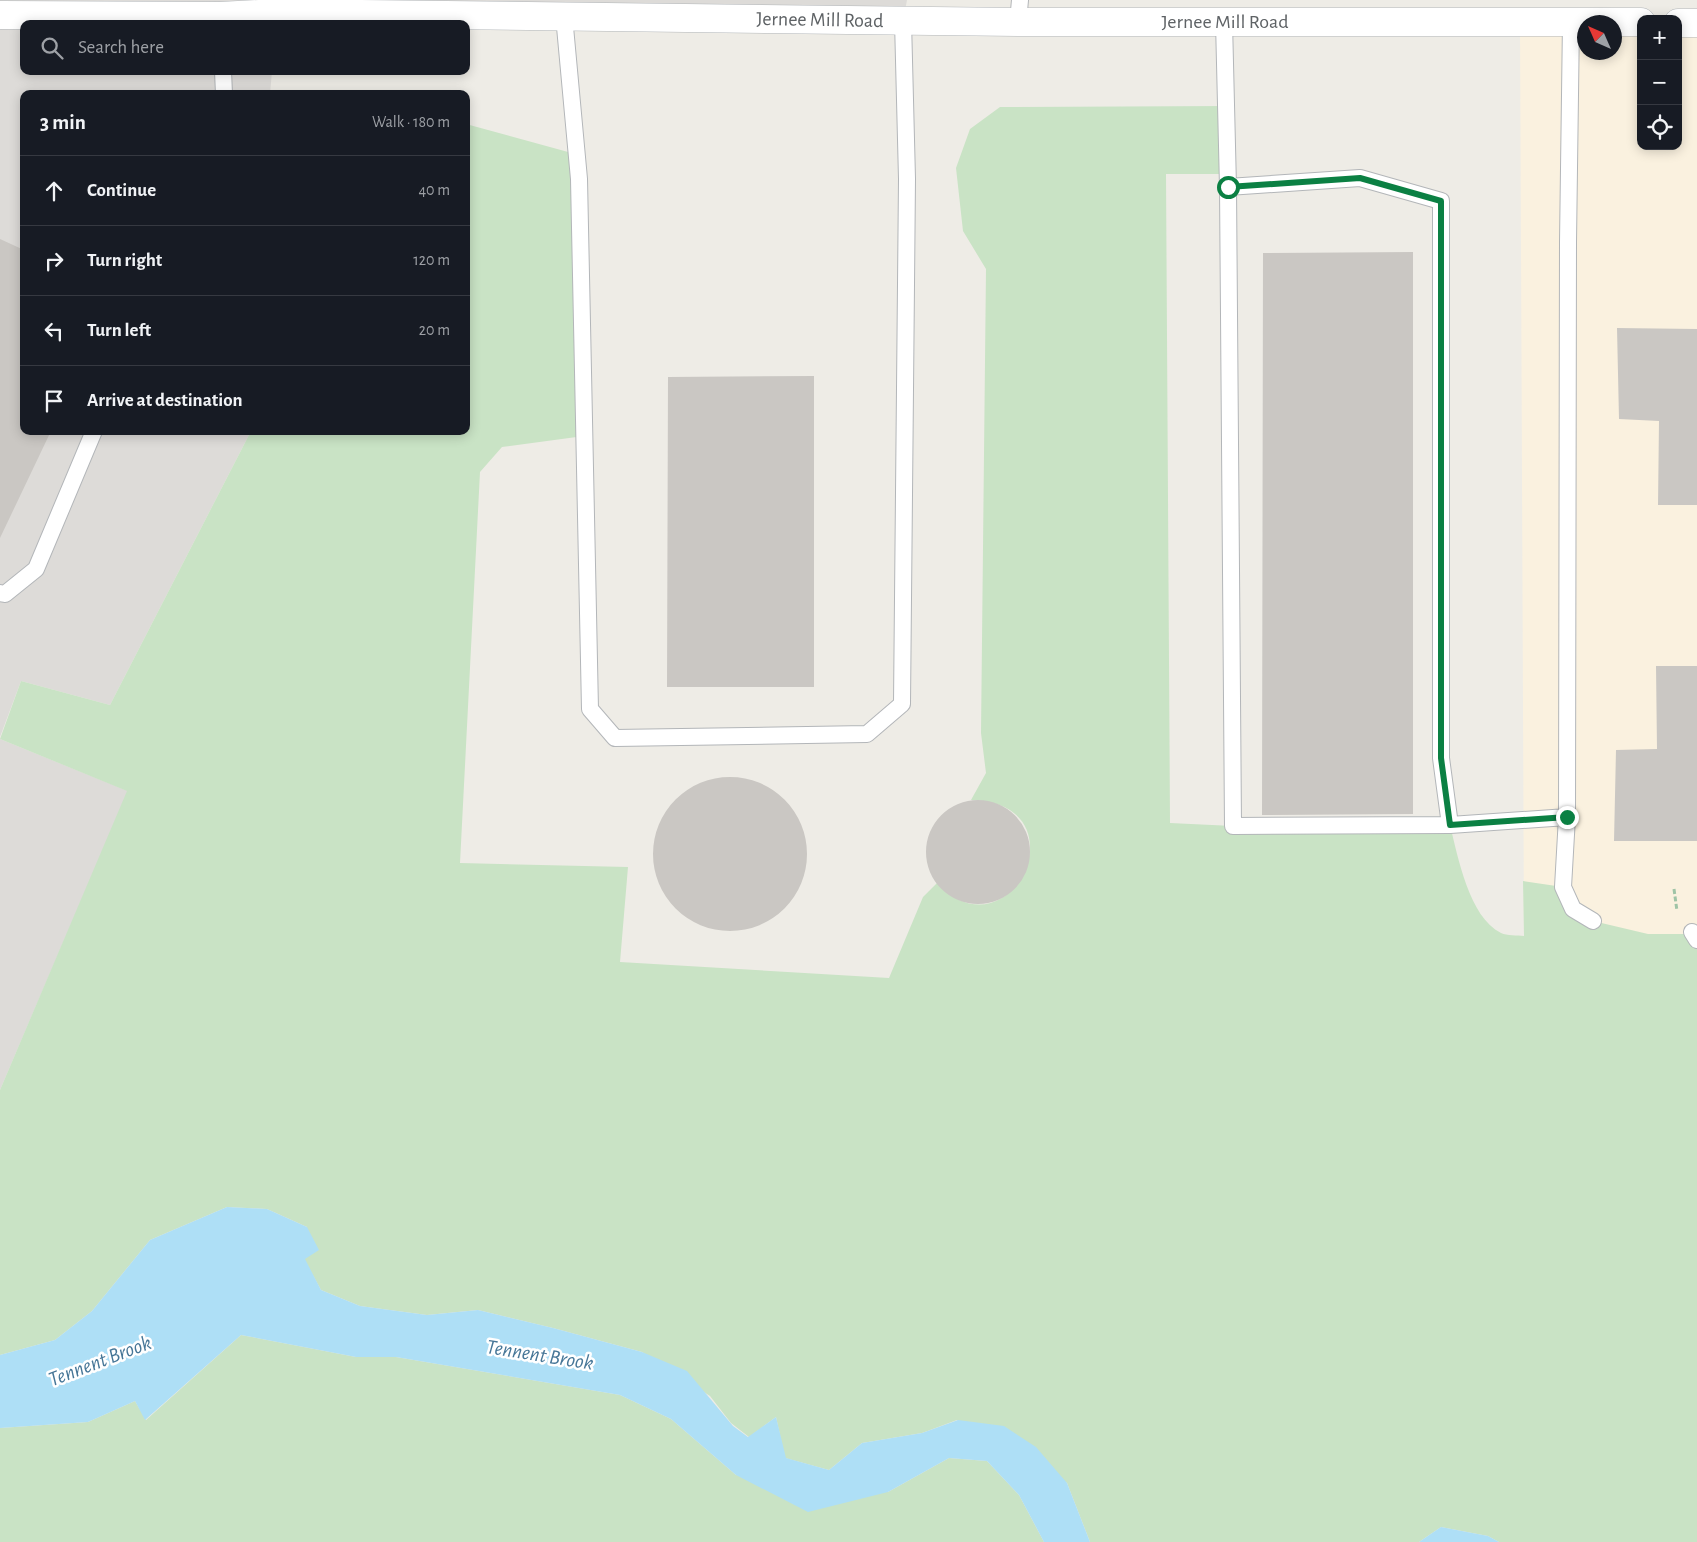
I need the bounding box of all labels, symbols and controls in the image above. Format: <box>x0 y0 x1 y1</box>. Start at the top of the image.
street label: Jernee Mill Road <box>756 9 884 31</box>
street label: Jernee Mill Road <box>1161 12 1289 32</box>
north arrow <box>1577 15 1622 60</box>
map controls <box>1637 15 1682 150</box>
button: + <box>1637 15 1682 60</box>
search box <box>20 20 470 75</box>
icon: search <box>38 34 66 62</box>
text: Search here <box>78 38 164 57</box>
button: − <box>1637 60 1682 105</box>
button: locate <box>1637 105 1682 150</box>
text: 3 min <box>40 112 86 133</box>
text: Walk · 180 m <box>372 114 450 130</box>
route start <box>1217 176 1240 199</box>
icon: ahead <box>40 177 68 205</box>
text: Continue <box>87 181 156 200</box>
text: 40 m <box>418 182 450 198</box>
icon: right <box>40 247 68 275</box>
text: Turn right <box>87 251 162 270</box>
text: 120 m <box>413 252 450 268</box>
icon: left <box>40 317 68 345</box>
text: Turn left <box>87 321 151 340</box>
text: 20 m <box>419 322 450 338</box>
icon: arrive <box>40 387 68 415</box>
text: Arrive at destination <box>87 391 243 410</box>
route end <box>1556 806 1579 829</box>
water label: Tennent Brook <box>46 1332 154 1390</box>
water label: Tennent Brook <box>485 1336 595 1374</box>

